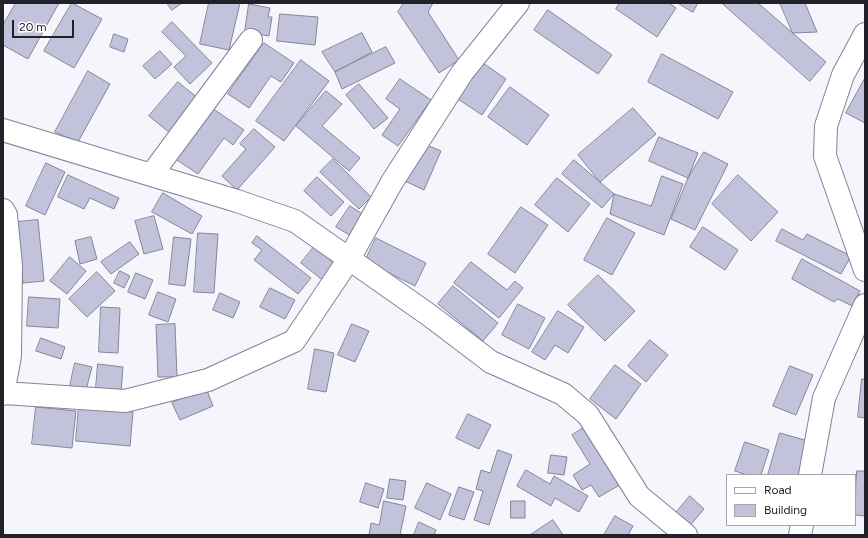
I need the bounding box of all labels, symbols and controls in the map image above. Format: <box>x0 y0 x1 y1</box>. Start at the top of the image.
scale bar <box>14 12 76 38</box>
text: 20 m <box>19 20 47 34</box>
legend <box>726 474 856 526</box>
text: Road <box>764 483 792 497</box>
text: Building <box>764 503 807 517</box>

